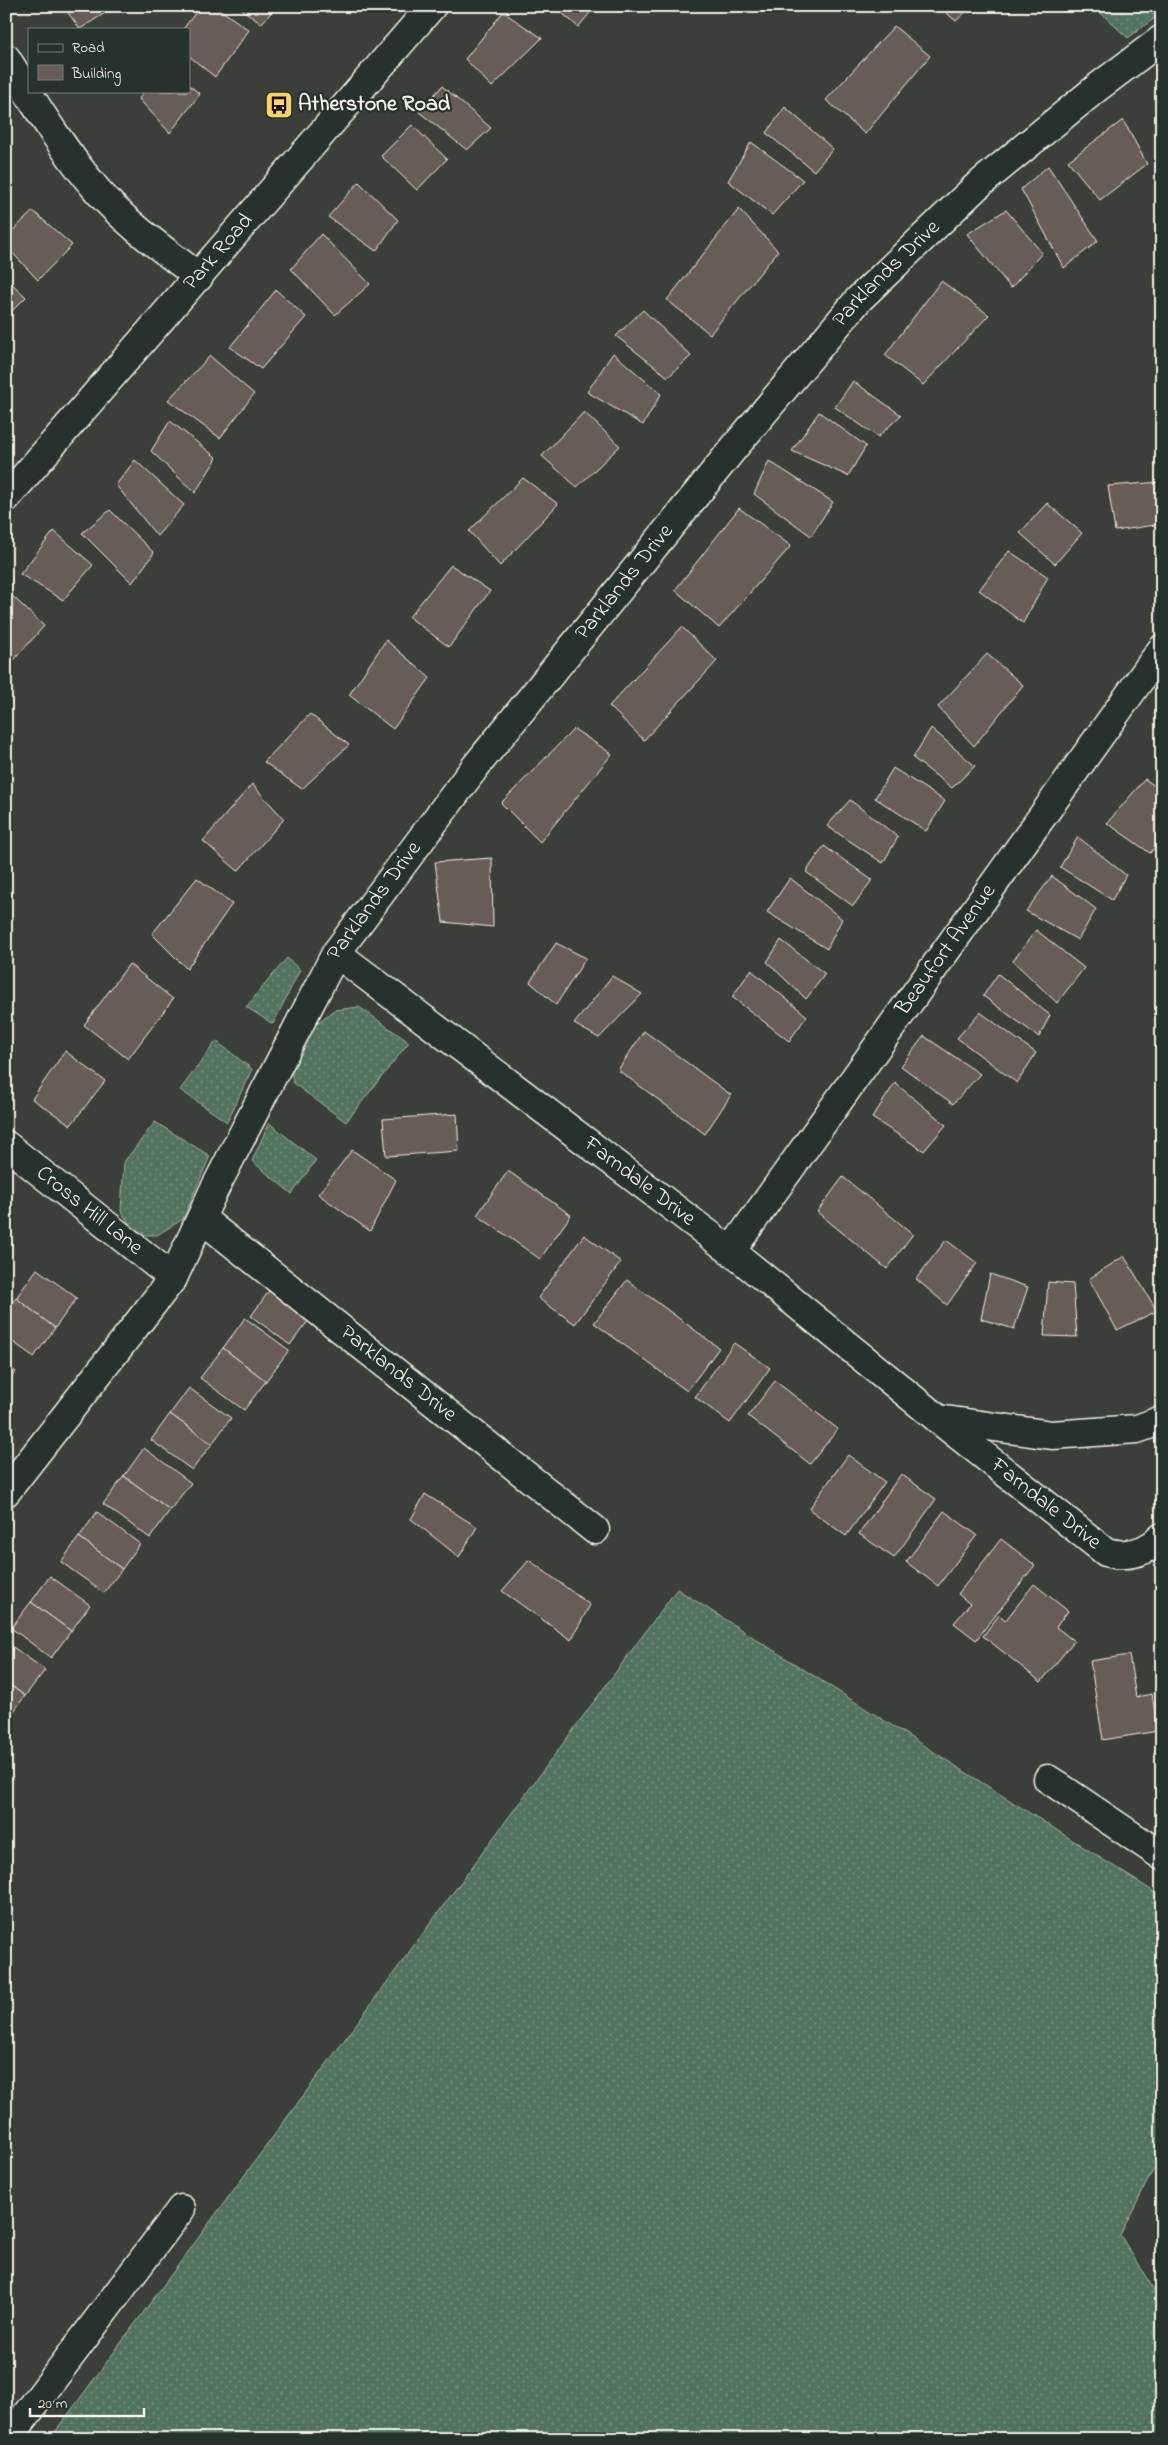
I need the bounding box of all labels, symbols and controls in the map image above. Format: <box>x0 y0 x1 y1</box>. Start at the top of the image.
legend <box>28 28 190 92</box>
text: Road <box>72 37 105 59</box>
text: Building <box>71 63 121 86</box>
place label: Atherstone Road <box>298 89 451 121</box>
bus stop icon: Atherstone Road <box>264 90 294 120</box>
street label: Park Road <box>176 207 261 298</box>
street label: Parklands Drive <box>825 213 948 335</box>
street label: Parklands Drive <box>568 517 682 647</box>
street label: Parklands Drive <box>319 835 430 965</box>
street label: Beaufort Avenue <box>888 878 1005 1023</box>
street label: Farndale Drive <box>576 1128 702 1235</box>
street label: Cross Hill Lane <box>29 1158 149 1264</box>
street label: Parklands Drive <box>333 1318 463 1431</box>
street label: Farndale Drive <box>983 1450 1108 1558</box>
scale bar <box>30 2385 144 2417</box>
text: 20 m <box>38 2393 68 2415</box>

